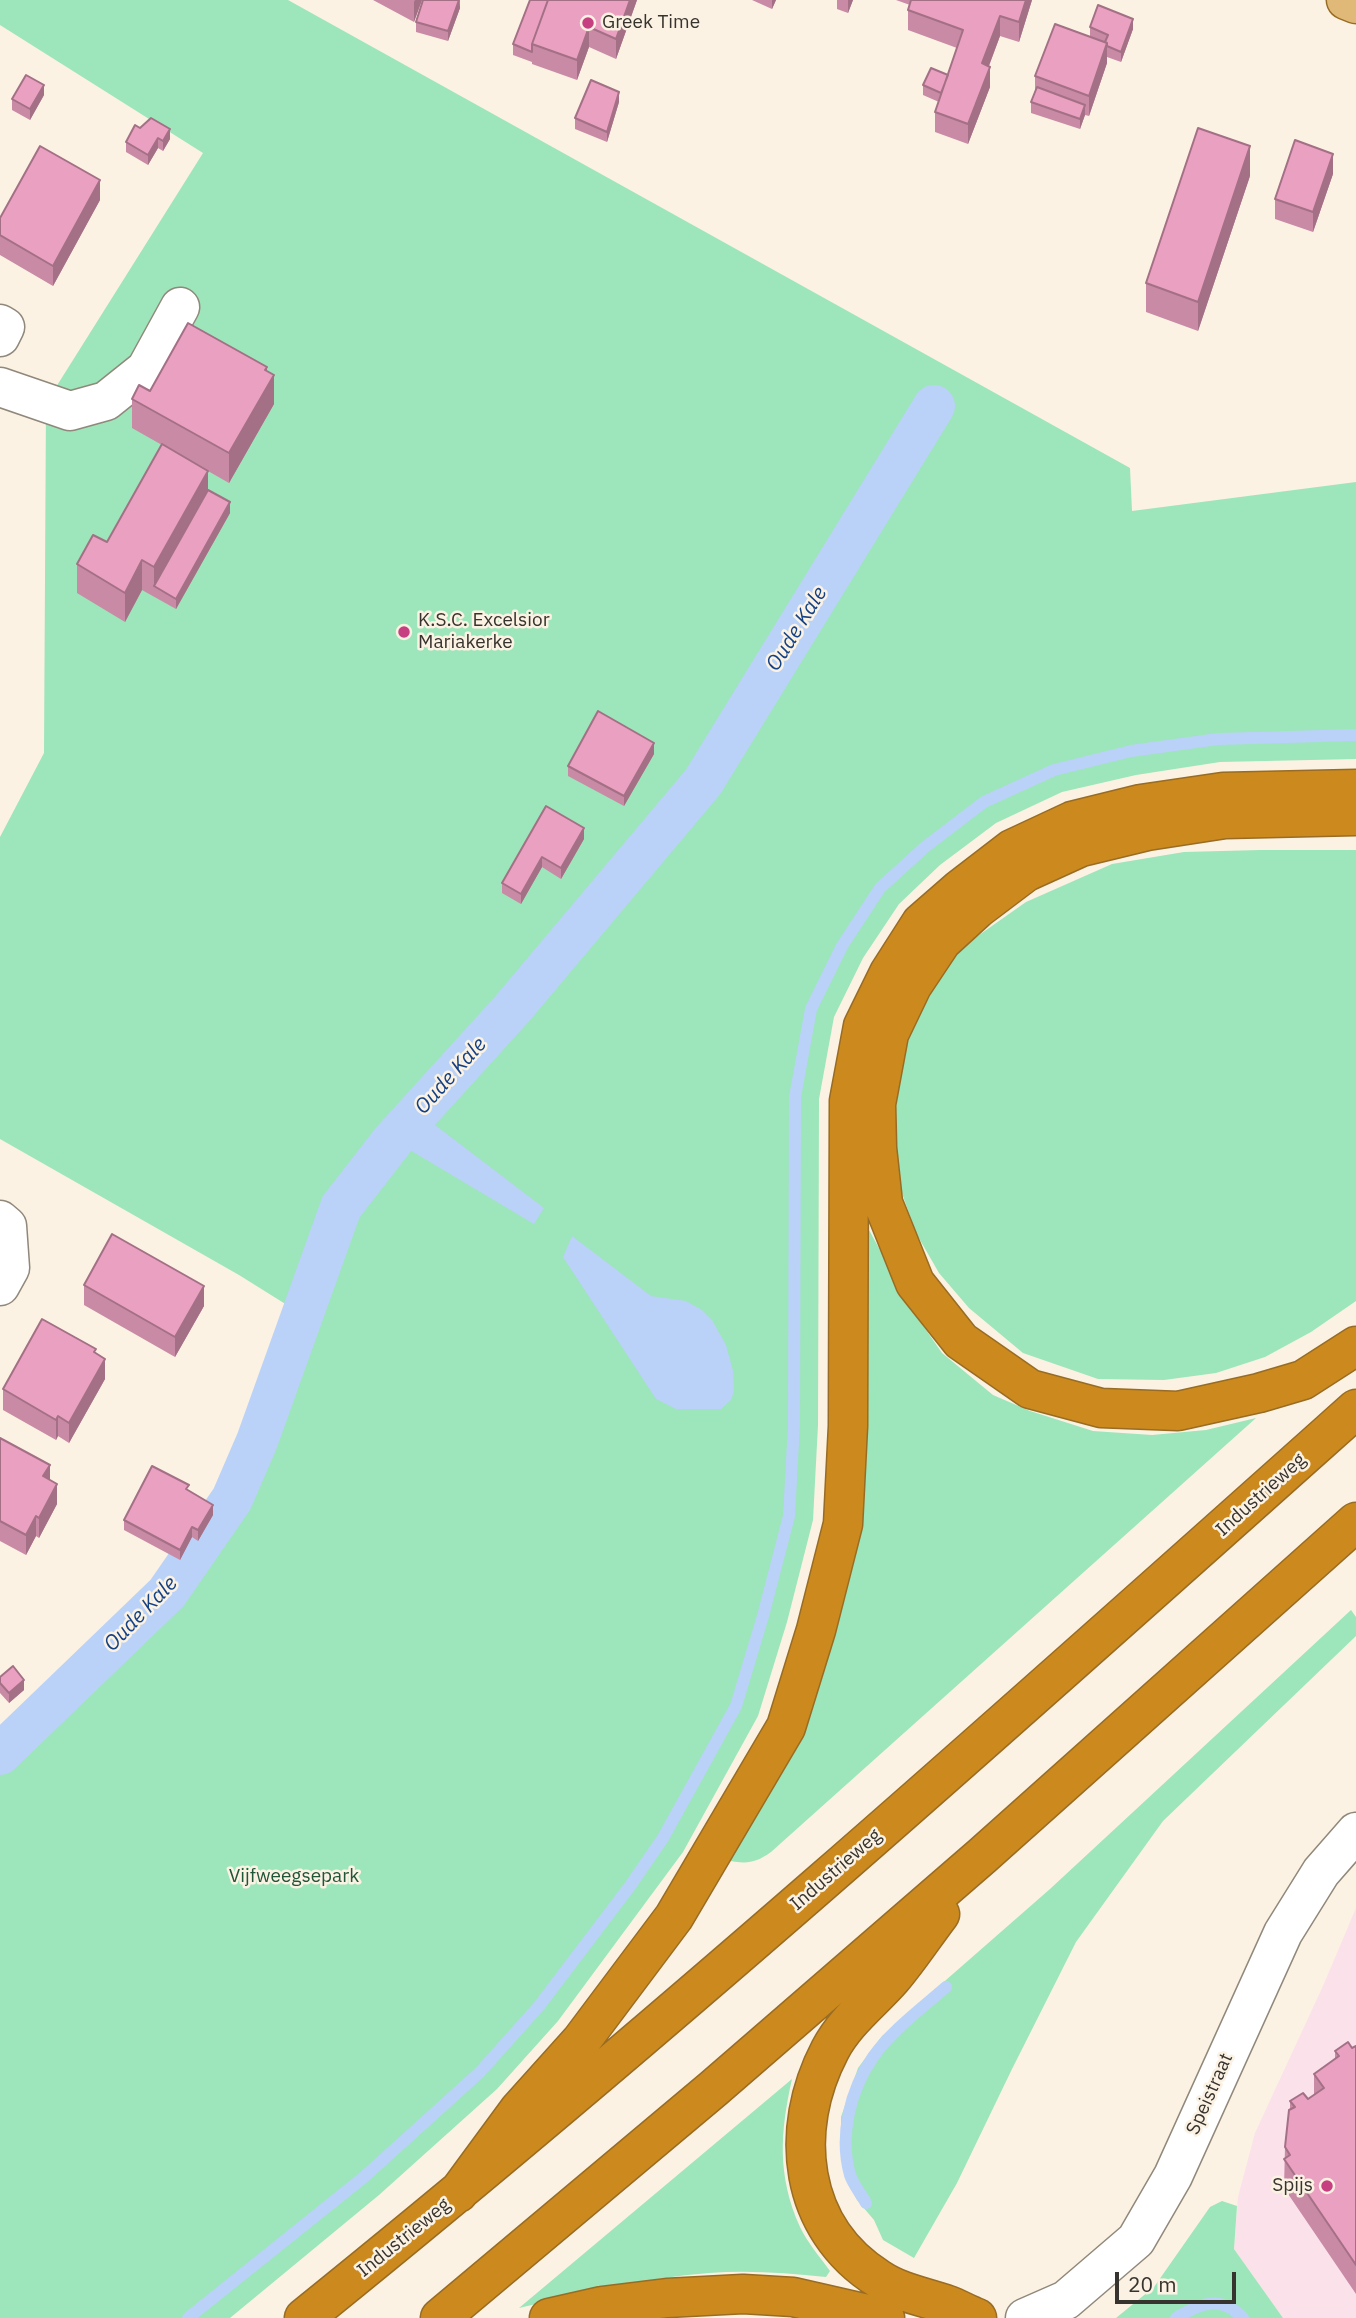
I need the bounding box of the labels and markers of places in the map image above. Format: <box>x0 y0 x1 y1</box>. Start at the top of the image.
place label: Greek Time <box>602 12 700 34</box>
marker: Greek Time <box>580 15 596 31</box>
place label: K.S.C. Excelsior Mariakerke <box>418 610 550 654</box>
marker: K.S.C. Excelsior Mariakerke <box>396 624 412 640</box>
place label: Spijs <box>1272 2175 1313 2197</box>
marker: Spijs <box>1319 2178 1335 2194</box>

